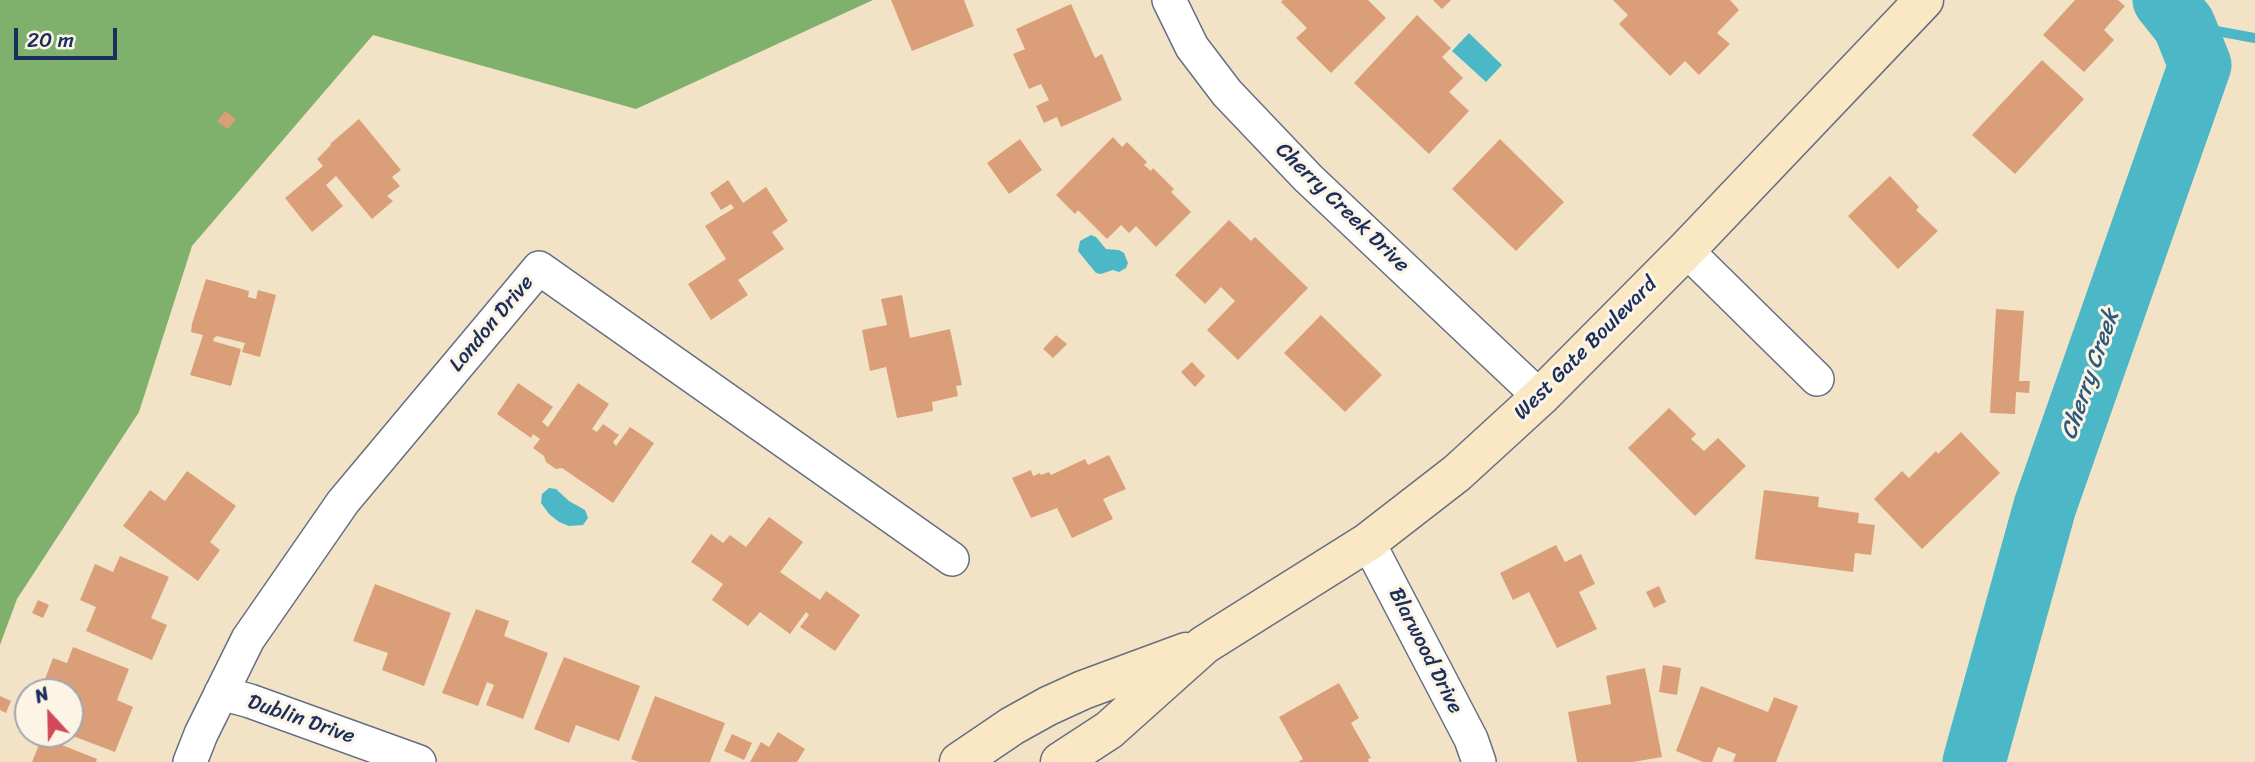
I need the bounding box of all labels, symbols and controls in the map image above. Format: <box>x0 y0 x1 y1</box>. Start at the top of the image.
scale bar <box>18 14 121 58</box>
text: 20 m <box>27 21 74 59</box>
street label: Cherry Creek Drive <box>1270 138 1414 278</box>
street label: London Drive <box>444 271 540 377</box>
street label: West Gate Boulevard <box>1509 272 1663 426</box>
water label: Cherry Creek <box>2056 307 2126 443</box>
street label: Blarwood Drive <box>1382 584 1468 718</box>
text: N <box>29 677 54 713</box>
north arrow <box>14 678 84 748</box>
street label: Dublin Drive <box>244 690 358 750</box>

